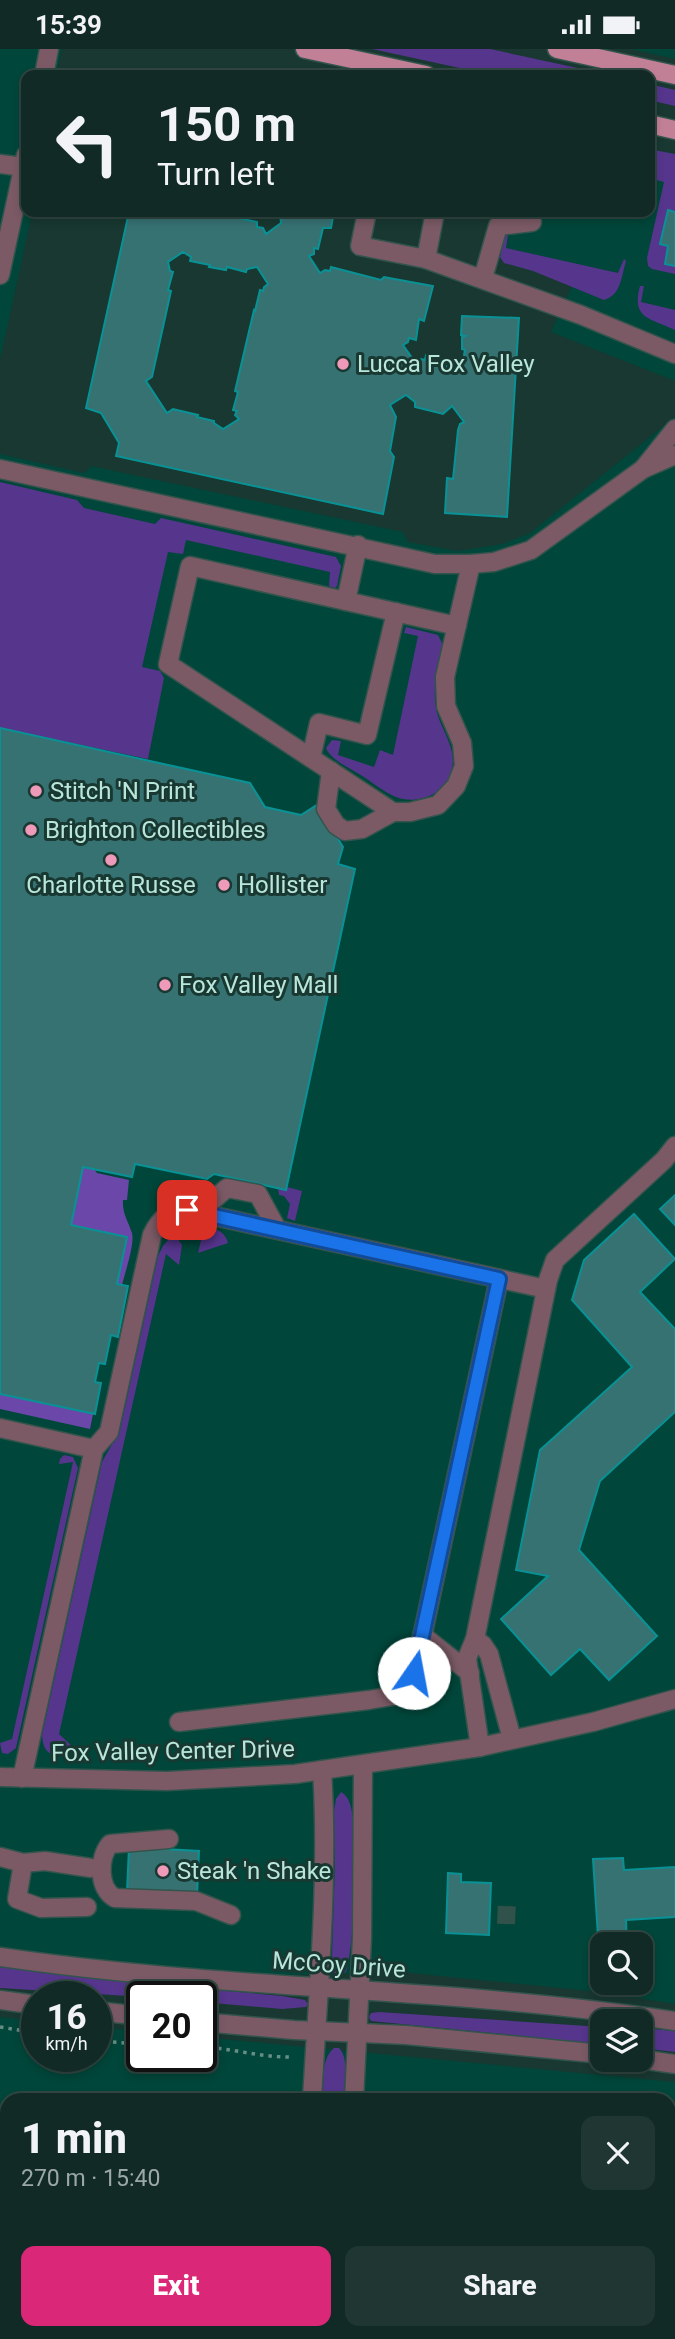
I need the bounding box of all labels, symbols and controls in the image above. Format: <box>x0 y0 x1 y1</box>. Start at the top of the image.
text: 15:39 <box>35 10 102 40</box>
text: 150 m <box>157 96 296 153</box>
icon: left <box>42 98 133 189</box>
text: Turn left <box>157 155 275 193</box>
place label: Lucca Fox Valley <box>357 350 535 378</box>
marker: Lucca Fox Valley <box>335 356 351 372</box>
place label: Stitch 'N Print <box>50 777 195 805</box>
marker: Stitch 'N Print <box>28 783 44 799</box>
place label: Brighton Collectibles <box>45 816 266 844</box>
marker: Brighton Collectibles <box>23 822 39 838</box>
marker: Charlotte Russe <box>103 852 119 868</box>
place label: Charlotte Russe <box>26 871 196 899</box>
place label: Hollister <box>238 871 327 899</box>
marker: Hollister <box>216 877 232 893</box>
place label: Fox Valley Mall <box>179 971 338 999</box>
marker: Fox Valley Mall <box>157 977 173 993</box>
pin <box>157 1180 217 1240</box>
icon: arrive <box>168 1191 206 1229</box>
position arrow <box>377 1636 451 1710</box>
street label: Fox Valley Center Drive <box>51 1735 295 1767</box>
place label: Steak 'n Shake <box>177 1857 331 1885</box>
marker: Steak 'n Shake <box>155 1863 171 1879</box>
map controls <box>590 1932 653 2072</box>
button: search <box>590 1932 653 1995</box>
street label: McCoy Drive <box>271 1946 407 1984</box>
speed limit sign: 20 <box>126 1981 217 2072</box>
text: 16 <box>46 1997 87 2038</box>
button: layers <box>590 2009 653 2072</box>
text: km/h <box>45 2033 88 2054</box>
text: 1 min <box>21 2114 127 2163</box>
button: close <box>581 2116 655 2190</box>
text: 270 m · 15:40 <box>21 2165 160 2192</box>
button: Exit <box>21 2246 331 2326</box>
button: Share <box>345 2246 655 2326</box>

